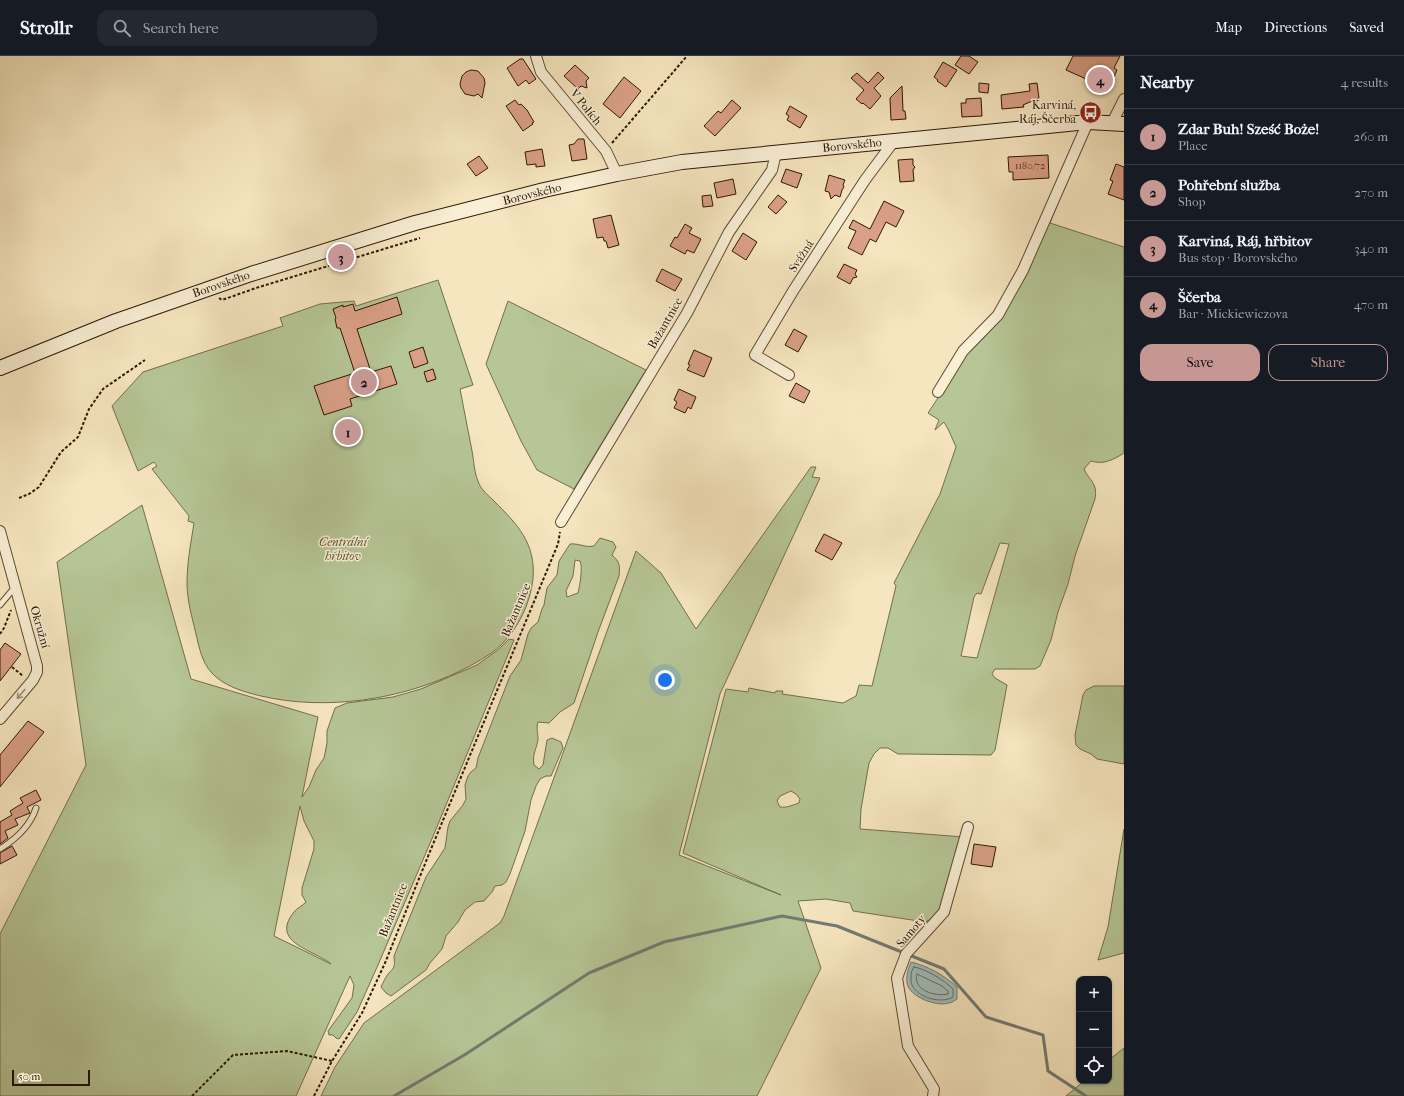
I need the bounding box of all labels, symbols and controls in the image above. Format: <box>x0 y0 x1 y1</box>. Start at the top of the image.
search box <box>97 10 377 46</box>
text: Strollr <box>20 17 73 39</box>
icon: search <box>111 17 133 39</box>
text: Search here <box>143 19 219 37</box>
text: Map <box>1215 19 1242 36</box>
text: Directions <box>1264 19 1327 36</box>
text: Saved <box>1349 19 1384 36</box>
pin: 4 <box>1087 65 1113 95</box>
text: Nearby <box>1140 72 1194 92</box>
text: 4 results <box>1341 75 1388 90</box>
street label: V Polích <box>567 85 605 128</box>
place label: Karviná, Ráj, Ščerba <box>1019 98 1077 126</box>
bus stop icon: Karviná, Ráj, Ščerba <box>1078 99 1104 125</box>
text: Zdar Buh! Sześć Boże! <box>1178 120 1319 138</box>
text: 1 <box>1151 129 1155 144</box>
text: 260 m <box>1354 129 1388 144</box>
street label: Borovského <box>822 135 882 155</box>
text: Place <box>1178 138 1208 153</box>
house number: 1180/72 <box>1015 160 1045 172</box>
text: Pohřební služba <box>1178 176 1280 194</box>
street label: Borovského <box>501 180 563 208</box>
text: 2 <box>1150 185 1156 200</box>
text: 270 m <box>1354 185 1388 200</box>
text: Shop <box>1178 194 1206 209</box>
text: Karviná, Ráj, hřbitov <box>1178 232 1312 250</box>
street label: Svážná <box>786 237 817 275</box>
text: 3 <box>1150 241 1156 256</box>
text: 340 m <box>1354 241 1388 256</box>
pin: 3 <box>328 242 354 272</box>
text: Bus stop · Borovského <box>1178 250 1297 265</box>
street label: Borovského <box>190 268 252 300</box>
text: Ščerba <box>1178 288 1221 306</box>
street label: Bažantnice <box>645 295 685 351</box>
text: 4 <box>1149 297 1157 312</box>
text: 470 m <box>1354 297 1388 312</box>
text: Bar · Mickiewiczova <box>1178 306 1288 321</box>
button: Save <box>1140 344 1260 381</box>
button: Share <box>1268 344 1388 381</box>
pin: 2 <box>351 367 377 397</box>
pin: 1 <box>335 417 361 447</box>
park label: Centrální hřbitov <box>319 535 370 563</box>
street label: Bažantnice <box>498 581 534 639</box>
street label: Okružní <box>27 604 53 650</box>
your location <box>655 670 675 690</box>
one-way arrow <box>17 688 26 699</box>
street label: Bažantnice <box>376 881 410 939</box>
street label: Samoty <box>893 911 929 950</box>
map controls <box>1076 976 1112 1084</box>
button: + <box>1076 976 1112 1012</box>
button: − <box>1076 1012 1112 1048</box>
button: locate <box>1076 1048 1112 1084</box>
scale bar <box>12 1068 90 1087</box>
text: 50 m <box>18 1070 40 1083</box>

